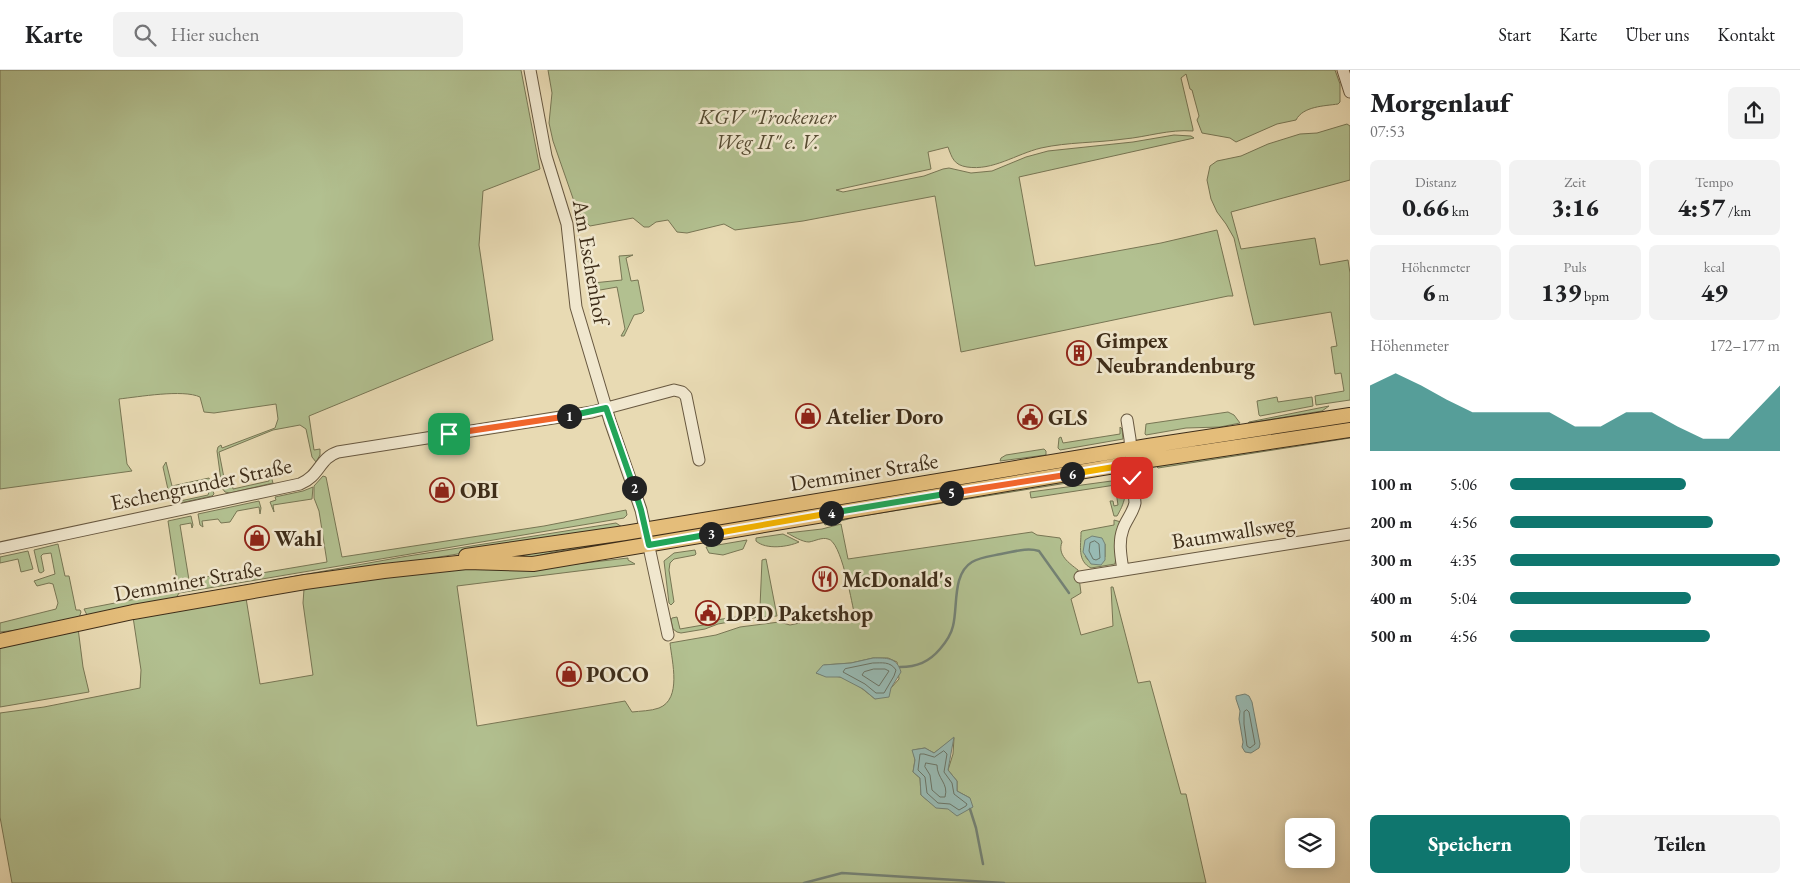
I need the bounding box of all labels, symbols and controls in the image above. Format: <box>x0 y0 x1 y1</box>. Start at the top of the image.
search box <box>113 12 463 57</box>
text: Karte <box>25 19 83 50</box>
icon: search <box>131 21 159 49</box>
text: Hier suchen <box>171 22 260 47</box>
text: Start <box>1498 23 1531 46</box>
text: Karte <box>1559 23 1597 46</box>
text: Über uns <box>1625 23 1689 46</box>
text: Kontakt <box>1717 23 1775 46</box>
text: Morgenlauf <box>1370 84 1510 120</box>
button: share <box>1728 87 1780 139</box>
park label: KGV "Trockener Weg II" e. V. <box>697 102 837 156</box>
text: 07:53 <box>1370 121 1405 142</box>
text: Distanz <box>1415 173 1456 191</box>
text: Zeit <box>1564 173 1586 191</box>
text: Tempo <box>1695 173 1734 191</box>
text: 0.66 <box>1402 191 1449 223</box>
text: 3:16 <box>1551 191 1599 223</box>
text: 4:57 <box>1678 191 1725 223</box>
street label: Am Eschenhof <box>566 196 617 329</box>
text: km <box>1449 202 1469 220</box>
text: /km <box>1725 202 1751 220</box>
text: Höhenmeter <box>1401 258 1470 276</box>
text: Puls <box>1563 258 1586 276</box>
text: kcal <box>1704 258 1725 276</box>
text: 6 <box>1422 276 1436 308</box>
text: 139 <box>1541 276 1581 308</box>
text: 49 <box>1701 276 1728 308</box>
text: m <box>1436 287 1449 305</box>
text: bpm <box>1581 287 1609 305</box>
place label: Gimpex Neubrandenburg <box>1096 326 1256 380</box>
text: Höhenmeter <box>1370 335 1449 356</box>
text: 172–177 m <box>1709 335 1780 356</box>
building icon: Gimpex Neubrandenburg <box>1066 340 1092 366</box>
place label: Atelier Doro <box>825 402 943 431</box>
shop icon: Atelier Doro <box>795 403 821 429</box>
place label: GLS <box>1048 403 1088 432</box>
pin: 1 <box>556 404 582 428</box>
public building icon: GLS <box>1017 404 1043 430</box>
text: 1 <box>566 407 573 425</box>
pin <box>428 413 470 455</box>
icon: arrive <box>435 420 463 448</box>
street label: Demminer Straße <box>788 446 941 498</box>
street label: Eschengrunder Straße <box>108 451 295 517</box>
pin <box>1111 457 1153 499</box>
pin: 6 <box>1060 462 1084 486</box>
icon: check <box>1118 464 1146 492</box>
text: 6 <box>1069 465 1076 483</box>
text: 100 m <box>1370 474 1412 495</box>
text: 5:06 <box>1450 474 1477 495</box>
place label: OBI <box>460 476 499 505</box>
pin: 2 <box>622 476 646 500</box>
shop icon: OBI <box>429 477 455 503</box>
text: 2 <box>631 479 638 497</box>
pin: 5 <box>938 480 964 506</box>
text: 5 <box>948 484 955 502</box>
pin: 4 <box>818 500 844 526</box>
text: 4 <box>828 504 835 522</box>
street label: Baumwallsweg <box>1170 508 1297 556</box>
text: 200 m <box>1370 512 1412 533</box>
text: 4:56 <box>1450 512 1477 533</box>
pin: 3 <box>698 522 724 546</box>
place label: Wahl <box>274 524 322 553</box>
shop icon: Wahl <box>244 525 270 551</box>
text: 3 <box>708 525 715 543</box>
text: 300 m <box>1370 550 1412 571</box>
text: 4:35 <box>1450 550 1477 571</box>
street label: Demminer Straße <box>112 554 265 608</box>
place label: McDonald's <box>842 565 952 594</box>
restaurant icon: McDonald's <box>812 566 838 592</box>
text: 400 m <box>1370 588 1412 609</box>
text: 5:04 <box>1450 588 1477 609</box>
place label: DPD Paketshop <box>726 599 873 628</box>
public building icon: DPD Paketshop <box>695 600 721 626</box>
text: 500 m <box>1370 626 1412 647</box>
text: 4:56 <box>1450 626 1477 647</box>
place label: POCO <box>586 660 649 689</box>
shop icon: POCO <box>556 661 582 687</box>
button: Speichern <box>1370 815 1570 873</box>
button: Teilen <box>1580 815 1780 873</box>
map controls <box>1285 818 1335 868</box>
button: layers <box>1285 818 1335 868</box>

